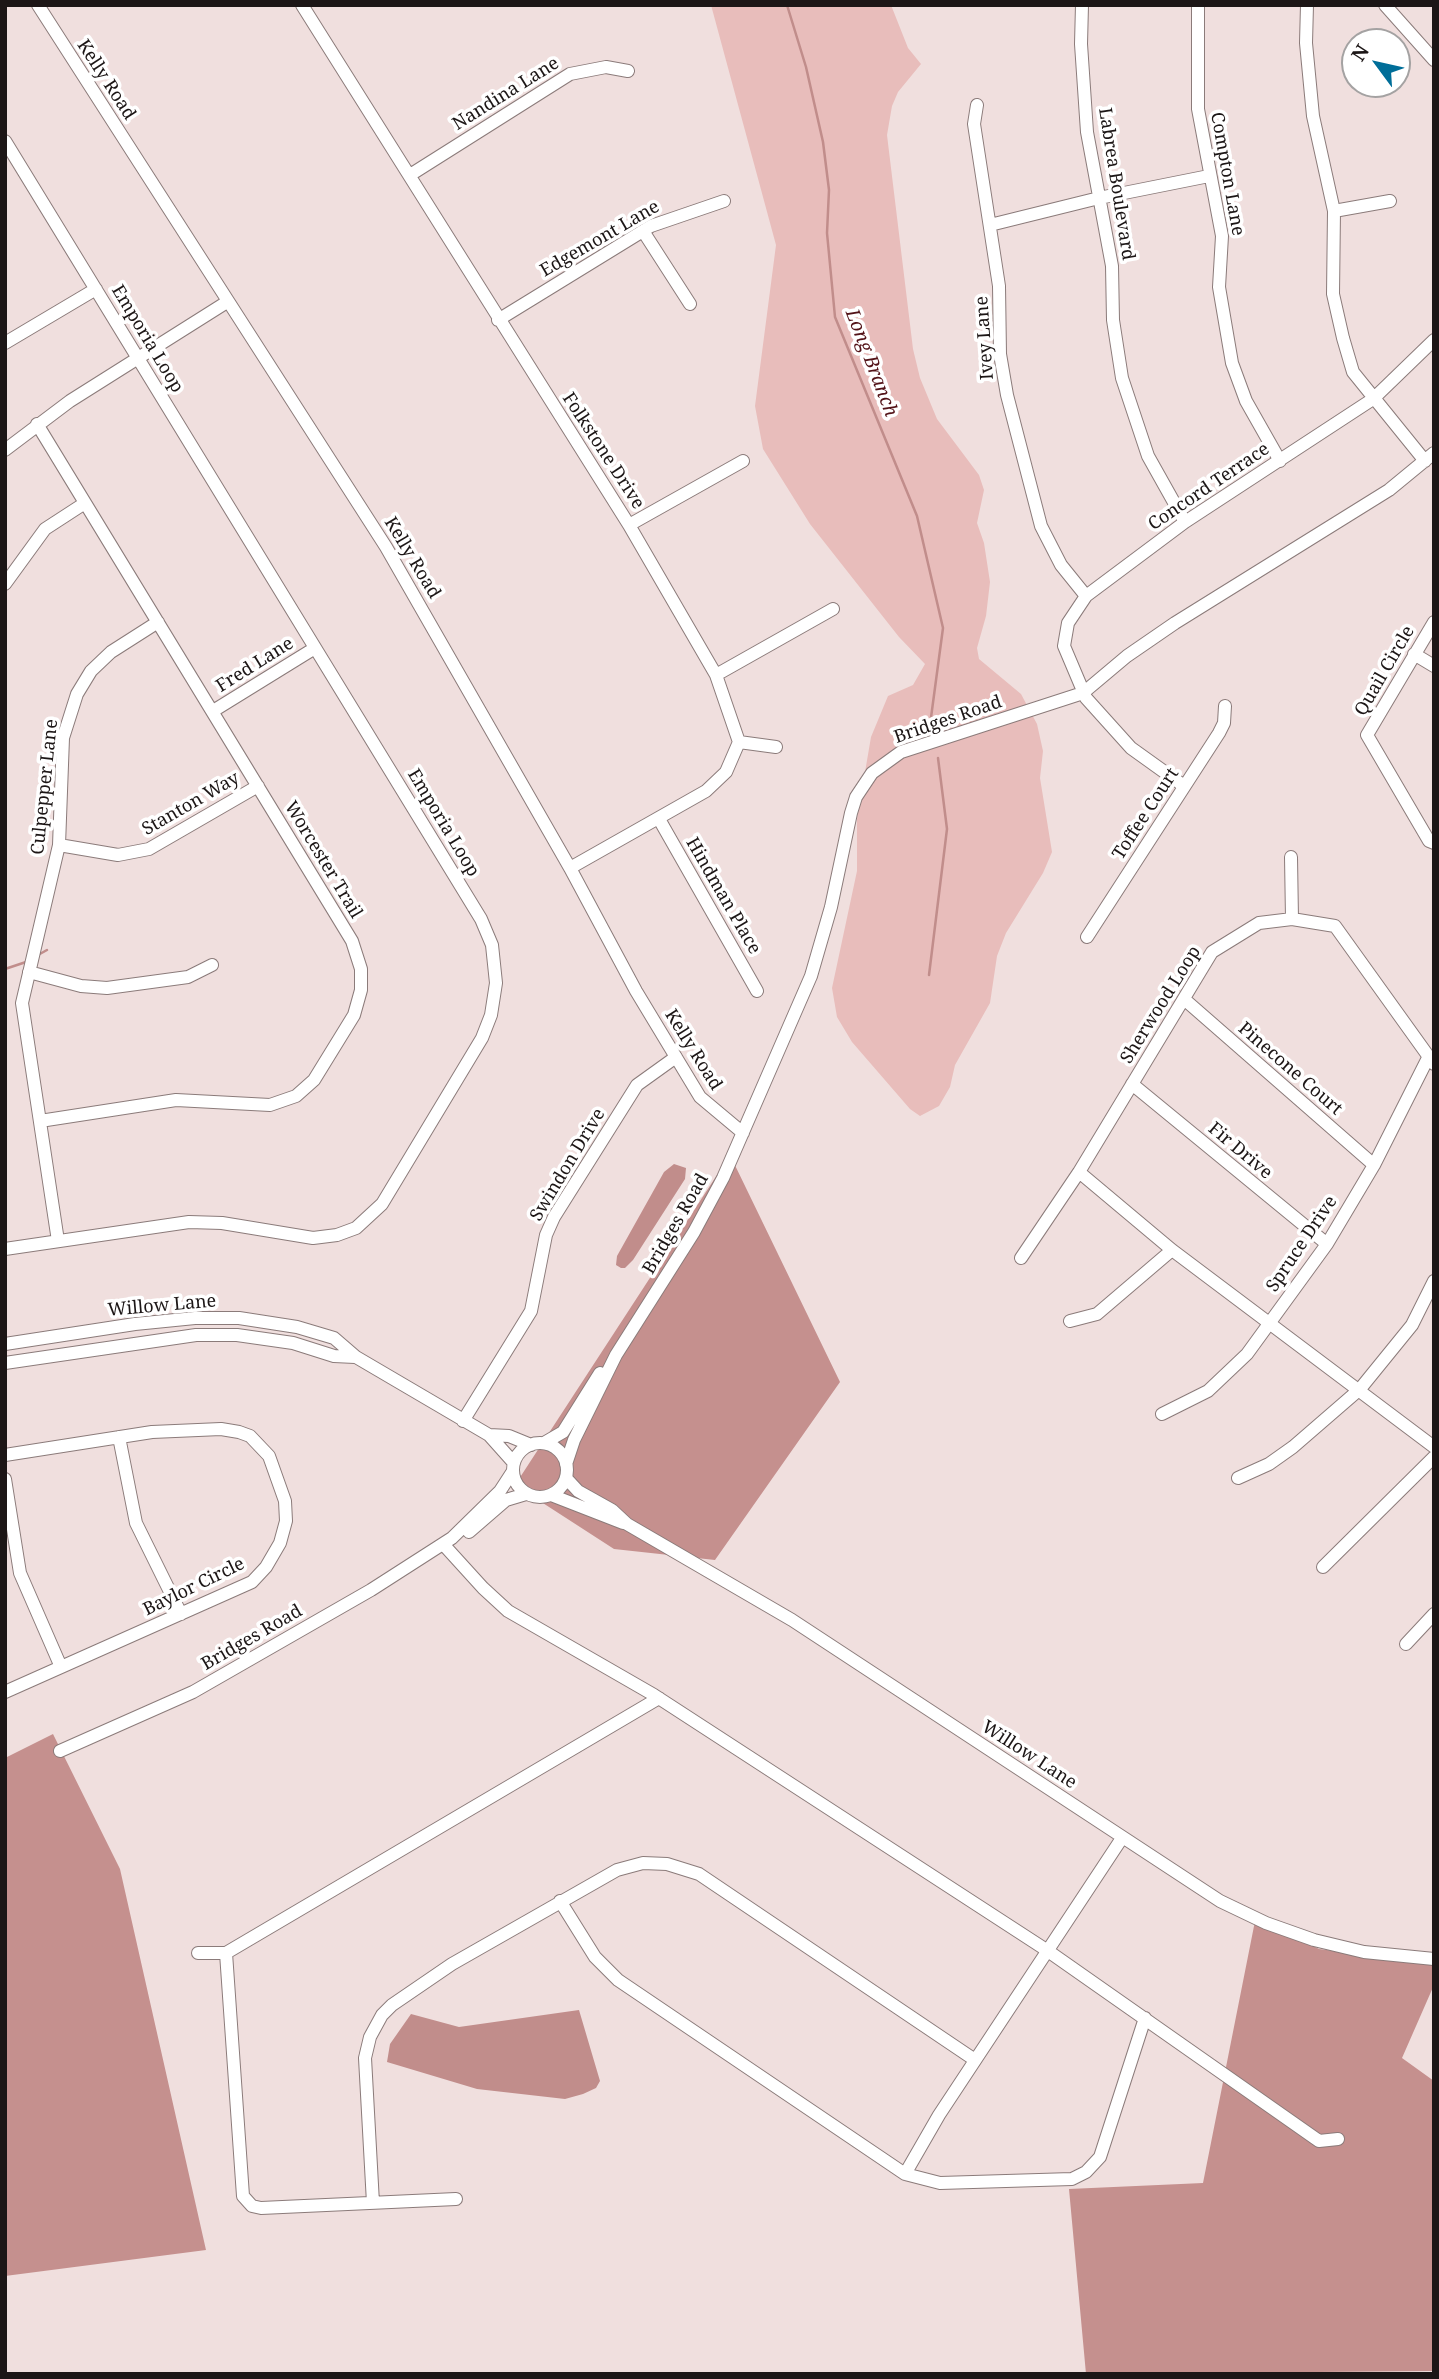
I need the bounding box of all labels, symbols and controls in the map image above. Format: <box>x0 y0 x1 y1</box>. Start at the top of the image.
north arrow <box>1341 28 1411 98</box>
street label: Kelly Road <box>72 36 140 124</box>
text: N <box>1345 39 1375 66</box>
street label: Nandina Lane <box>449 53 563 135</box>
street label: Labrea Boulevard <box>1093 106 1139 262</box>
street label: Compton Lane <box>1206 111 1248 237</box>
street label: Edgemont Lane <box>536 196 664 282</box>
street label: Emporia Loop <box>106 281 188 397</box>
street label: Ivey Lane <box>971 295 999 381</box>
water label: Long Branch <box>840 306 902 420</box>
street label: Folkstone Drive <box>557 389 649 513</box>
street label: Concord Terrace <box>1144 438 1274 536</box>
street label: Kelly Road <box>379 513 445 603</box>
street label: Quail Circle <box>1351 622 1419 720</box>
street label: Fred Lane <box>212 633 298 697</box>
street label: Bridges Road <box>891 691 1005 749</box>
street label: Culpepper Lane <box>27 718 63 856</box>
street label: Toffee Court <box>1108 764 1184 864</box>
street label: Emporia Loop <box>402 765 484 881</box>
street label: Stanton Way <box>139 768 243 840</box>
street label: Worcester Trail <box>279 797 367 923</box>
street label: Hindman Place <box>681 834 765 958</box>
street label: Sherwood Loop <box>1116 942 1206 1068</box>
street label: Kelly Road <box>660 1006 726 1094</box>
street label: Pinecone Court <box>1234 1018 1346 1120</box>
street label: Swindon Drive <box>526 1105 610 1225</box>
street label: Fir Drive <box>1204 1118 1276 1184</box>
street label: Bridges Road <box>639 1170 713 1278</box>
street label: Spruce Drive <box>1262 1192 1342 1296</box>
street label: Willow Lane <box>107 1290 217 1322</box>
street label: Baylor Circle <box>140 1553 248 1621</box>
street label: Bridges Road <box>198 1601 306 1675</box>
street label: Willow Lane <box>977 1716 1081 1794</box>

